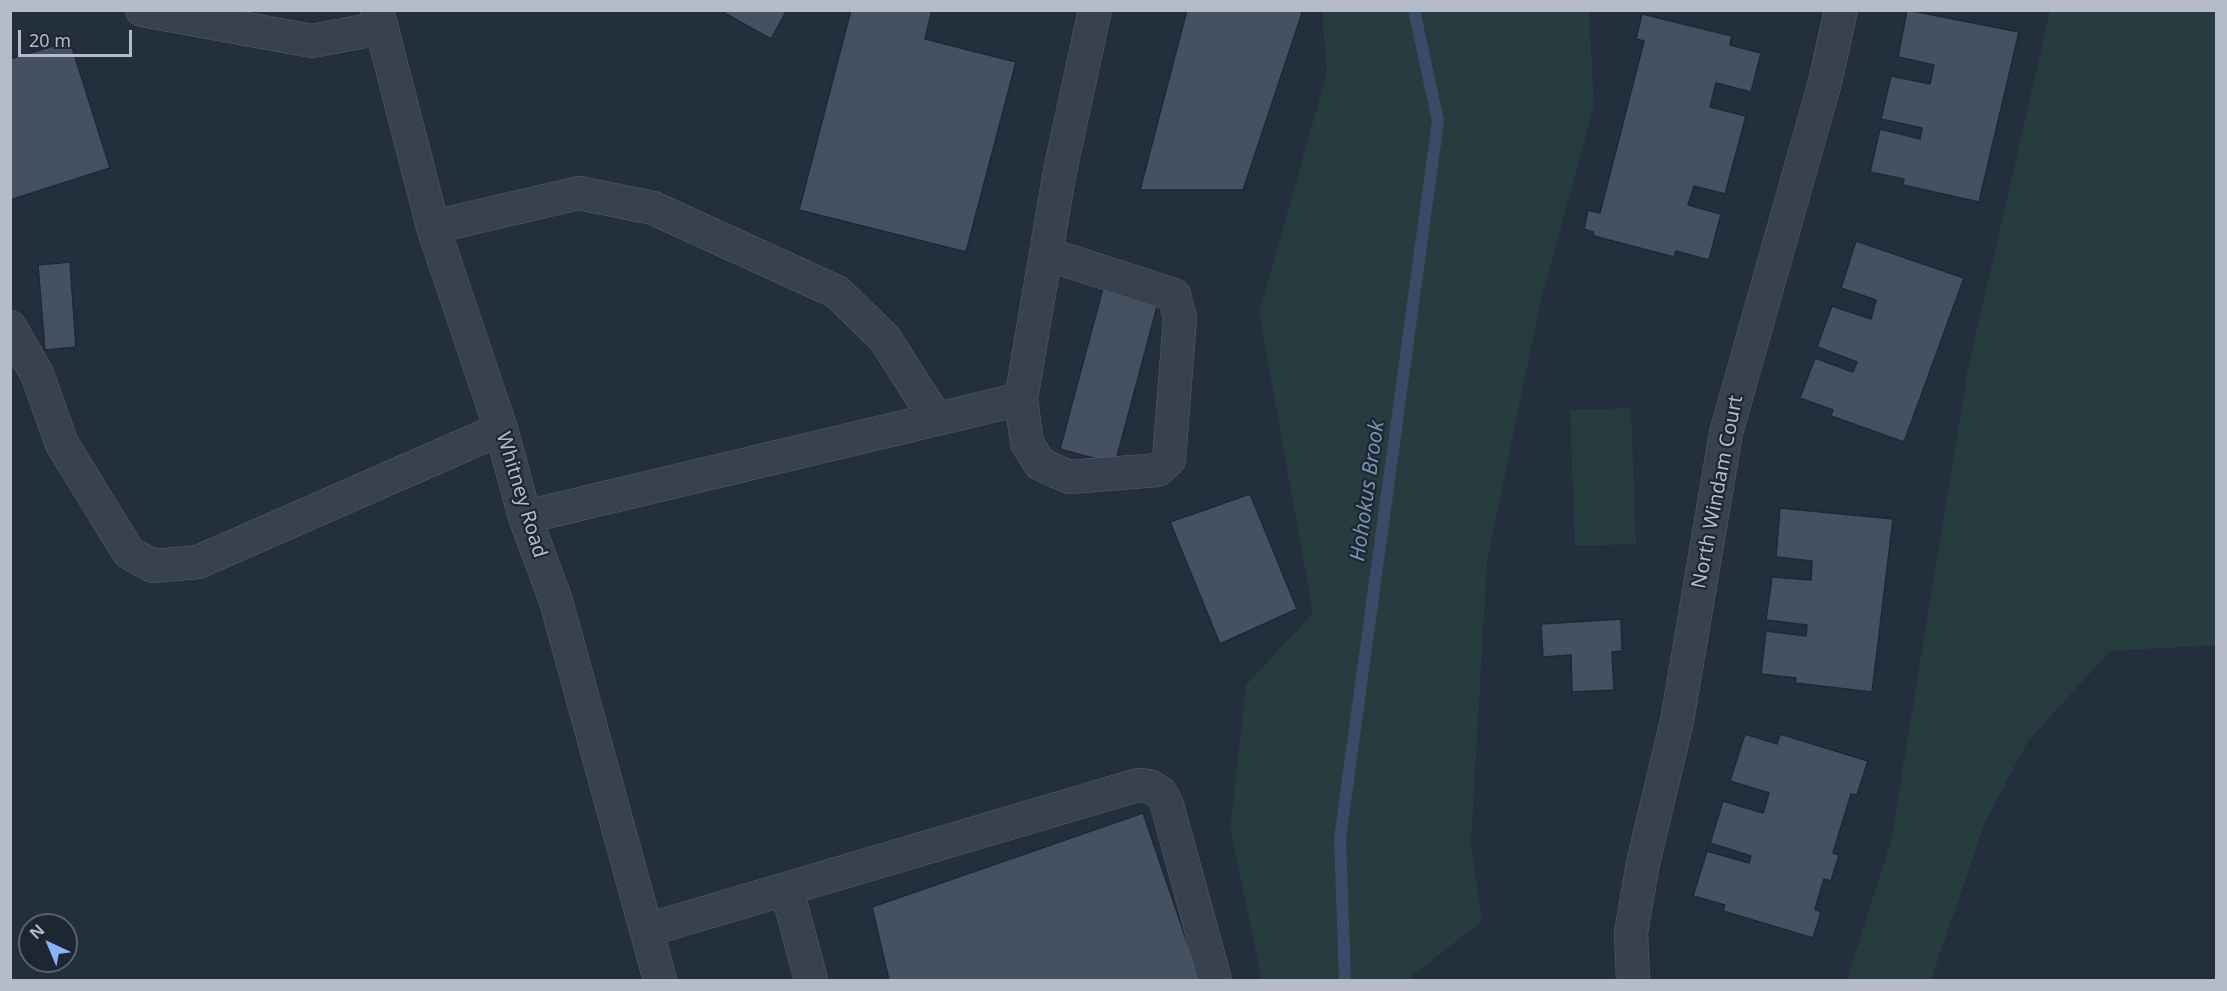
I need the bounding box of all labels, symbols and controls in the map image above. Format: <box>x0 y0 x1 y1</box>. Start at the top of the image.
scale bar <box>21 18 135 56</box>
text: 20 m <box>29 28 71 52</box>
street label: North Windam Court <box>1687 393 1749 591</box>
water label: Hohokus Brook <box>1346 419 1390 563</box>
street label: Whitney Road <box>491 429 551 561</box>
north arrow <box>18 913 78 973</box>
text: N <box>25 919 49 944</box>

